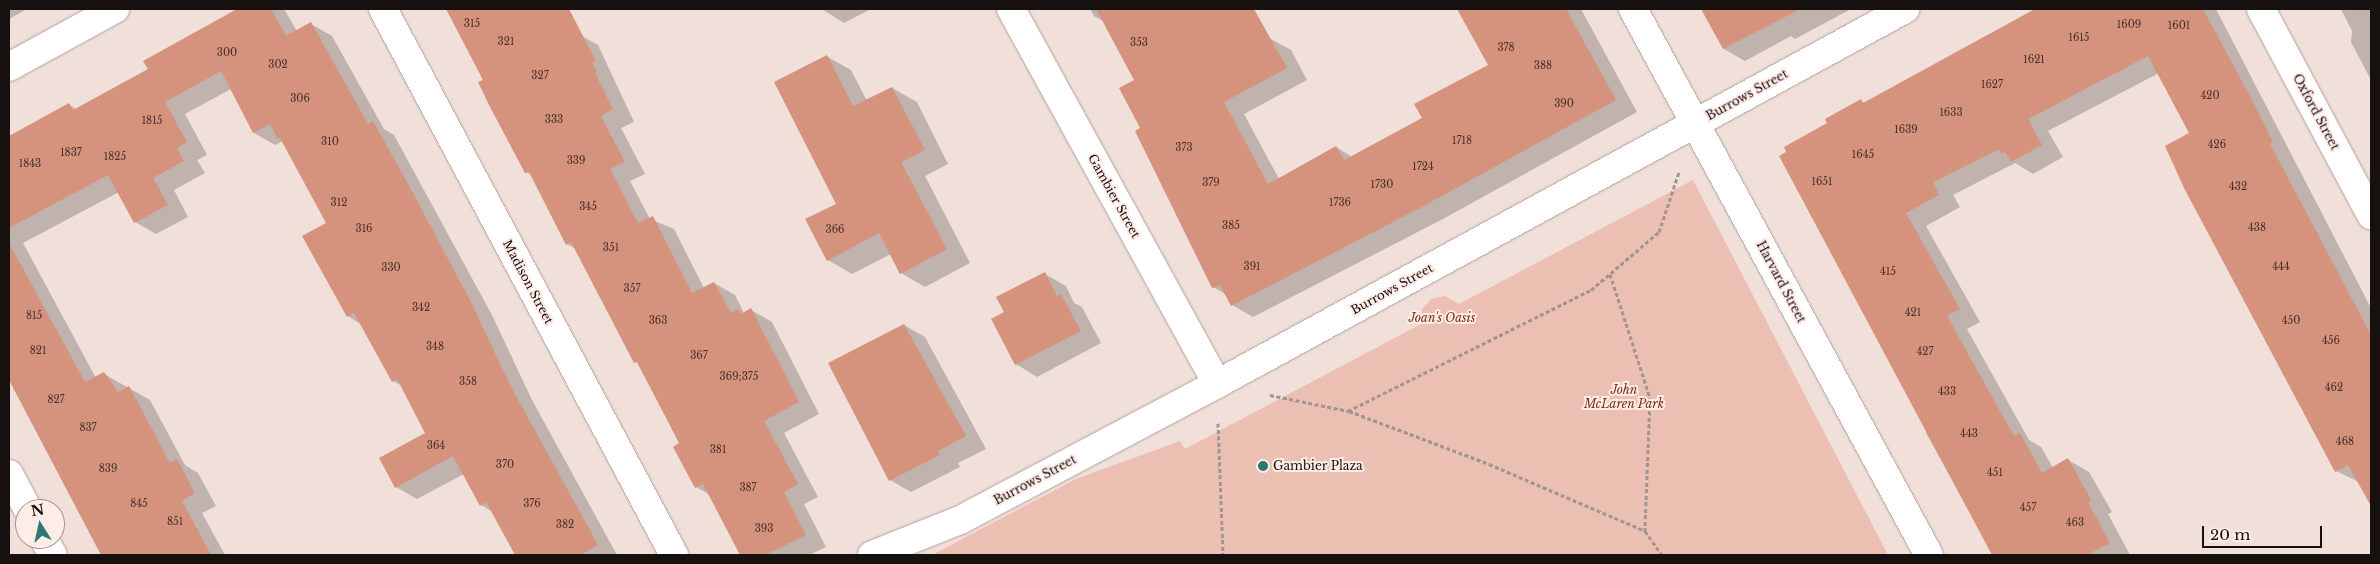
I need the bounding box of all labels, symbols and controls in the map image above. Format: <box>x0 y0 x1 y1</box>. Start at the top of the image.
house number: 315 <box>464 18 480 30</box>
house number: 1609 <box>2117 19 2141 31</box>
house number: 1601 <box>2168 20 2190 32</box>
house number: 1615 <box>2068 32 2090 44</box>
house number: 321 <box>498 36 514 48</box>
house number: 353 <box>1130 37 1148 49</box>
house number: 378 <box>1497 42 1515 54</box>
house number: 300 <box>217 47 237 59</box>
house number: 1621 <box>2023 54 2045 66</box>
house number: 302 <box>268 59 288 71</box>
house number: 388 <box>1534 60 1552 72</box>
street label: Burrows Street <box>1704 67 1790 123</box>
house number: 327 <box>531 70 549 82</box>
street label: Oxford Street <box>2290 71 2342 153</box>
house number: 1627 <box>1981 79 2003 91</box>
house number: 420 <box>2200 90 2220 102</box>
house number: 306 <box>290 93 310 105</box>
house number: 390 <box>1554 98 1574 110</box>
house number: 1633 <box>1939 107 1963 119</box>
house number: 333 <box>545 114 563 126</box>
house number: 1815 <box>142 115 162 127</box>
house number: 1639 <box>1894 124 1918 136</box>
house number: 1718 <box>1452 135 1472 147</box>
house number: 310 <box>321 136 339 148</box>
house number: 426 <box>2208 139 2226 151</box>
house number: 373 <box>1175 142 1193 154</box>
house number: 1837 <box>60 147 82 159</box>
house number: 1645 <box>1852 149 1874 161</box>
house number: 1825 <box>104 151 126 163</box>
street label: Gambier Street <box>1085 151 1143 241</box>
house number: 339 <box>567 155 585 167</box>
house number: 1843 <box>19 158 41 170</box>
house number: 1724 <box>1412 161 1434 173</box>
house number: 1651 <box>1811 176 1833 188</box>
house number: 379 <box>1202 177 1220 189</box>
house number: 1730 <box>1371 179 1393 191</box>
house number: 432 <box>2229 181 2247 193</box>
house number: 312 <box>331 197 347 209</box>
house number: 1736 <box>1329 197 1351 209</box>
house number: 345 <box>579 201 597 213</box>
house number: 385 <box>1222 220 1240 232</box>
house number: 438 <box>2248 222 2266 234</box>
house number: 316 <box>355 223 373 235</box>
house number: 366 <box>825 224 845 236</box>
street label: Madison Street <box>500 238 556 326</box>
street label: Harvard Street <box>1753 239 1809 325</box>
house number: 351 <box>603 242 619 254</box>
house number: 391 <box>1243 261 1261 273</box>
street label: Burrows Street <box>1349 261 1435 317</box>
house number: 444 <box>2272 261 2290 273</box>
house number: 330 <box>381 262 401 274</box>
house number: 415 <box>1880 266 1896 278</box>
house number: 357 <box>624 283 640 295</box>
house number: 342 <box>412 302 430 314</box>
house number: 421 <box>1905 307 1921 319</box>
house number: 815 <box>26 310 42 322</box>
park label: Joan's Oasis <box>1409 311 1475 325</box>
house number: 363 <box>649 315 667 327</box>
house number: 450 <box>2282 315 2300 327</box>
house number: 456 <box>2322 335 2340 347</box>
house number: 348 <box>426 341 444 353</box>
house number: 821 <box>30 345 46 357</box>
house number: 427 <box>1916 346 1934 358</box>
house number: 367 <box>690 350 708 362</box>
house number: 369;375 <box>720 371 758 383</box>
house number: 358 <box>459 376 477 388</box>
house number: 462 <box>2325 382 2343 394</box>
park label: John McLaren Park <box>1584 383 1664 411</box>
house number: 433 <box>1938 386 1956 398</box>
house number: 827 <box>47 394 65 406</box>
house number: 837 <box>79 422 97 434</box>
house number: 443 <box>1960 428 1978 440</box>
house number: 468 <box>2336 436 2354 448</box>
house number: 364 <box>427 440 445 452</box>
house number: 381 <box>710 444 726 456</box>
street label: Burrows Street <box>991 452 1079 508</box>
house number: 370 <box>496 459 514 471</box>
place label: Gambier Plaza <box>1273 459 1363 473</box>
marker: Gambier Plaza <box>1257 460 1269 472</box>
house number: 839 <box>99 463 117 475</box>
house number: 451 <box>1987 467 2003 479</box>
house number: 387 <box>739 482 757 494</box>
house number: 845 <box>130 498 148 510</box>
house number: 376 <box>523 498 541 510</box>
north arrow <box>15 499 65 549</box>
text: N <box>30 500 46 520</box>
house number: 457 <box>2020 502 2036 514</box>
house number: 851 <box>167 516 183 528</box>
scale bar <box>2205 516 2325 548</box>
house number: 463 <box>2066 517 2084 529</box>
house number: 382 <box>556 519 574 531</box>
house number: 393 <box>755 523 773 535</box>
text: 20 m <box>2210 525 2250 544</box>

